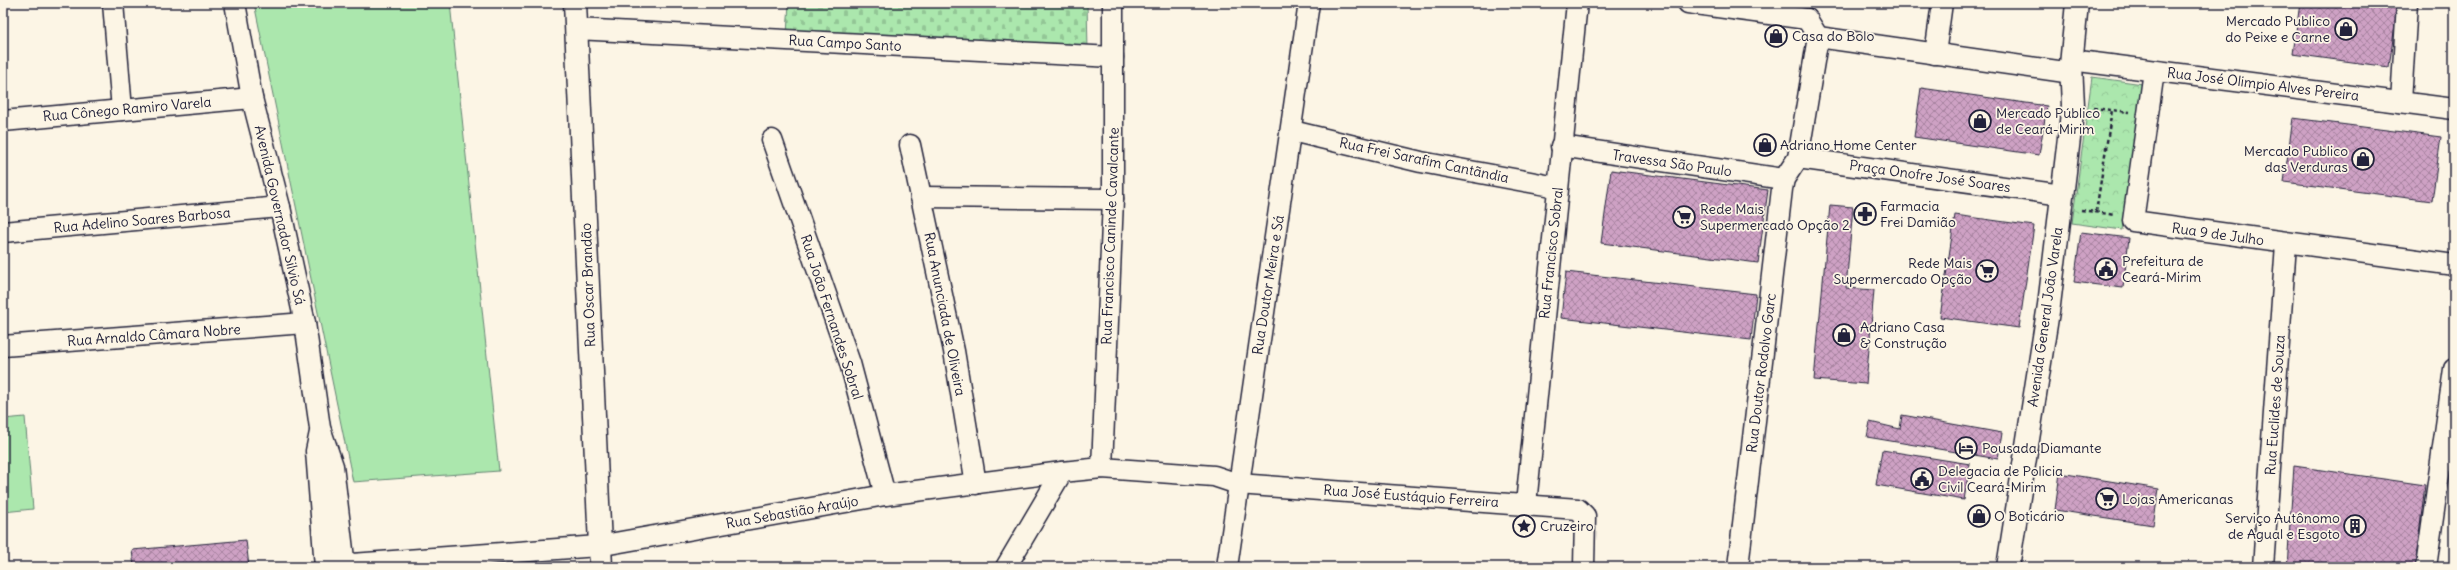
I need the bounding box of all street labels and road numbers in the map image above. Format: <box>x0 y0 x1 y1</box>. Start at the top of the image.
street label: Rua Campo Santo <box>788 31 902 55</box>
street label: Rua José Olimpio Alves Pereira <box>2166 63 2360 105</box>
street label: Rua Cônego Ramiro Varela <box>42 93 212 125</box>
street label: Avenida Governador Silvio Sá <box>251 123 309 307</box>
street label: Rua Francisco Caninde Cavalcante <box>1097 127 1123 345</box>
street label: Rua Frei Sarafim Cantãndia <box>1338 133 1510 187</box>
street label: Travessa São Paulo <box>1611 146 1733 180</box>
street label: Praça Onofre José Soares <box>1848 156 2012 196</box>
street label: Rua Francisco Sobral <box>1535 186 1567 320</box>
street label: Rua Adelino Soares Barbosa <box>53 203 231 237</box>
street label: Rua Doutor Meira e Sá <box>1248 214 1288 356</box>
street label: Rua 9 de Julho <box>2171 219 2265 249</box>
street label: Rua Oscar Brandão <box>577 222 599 347</box>
street label: Avenida General João Varela <box>2023 226 2067 408</box>
street label: Rua Anunciada de Oliveira <box>920 231 970 397</box>
street label: Rua João Fernandes Sobral <box>797 232 867 402</box>
street label: Rua Doutor Rodolvo Garc <box>1742 292 1780 454</box>
street label: Rua Arnaldo Câmara Nobre <box>67 320 241 350</box>
street label: Rua Euclides de Souza <box>2261 334 2289 476</box>
street label: Rua José Eustáquio Ferreira <box>1323 481 1499 511</box>
street label: Rua Sebastião Araújo <box>724 491 860 533</box>

